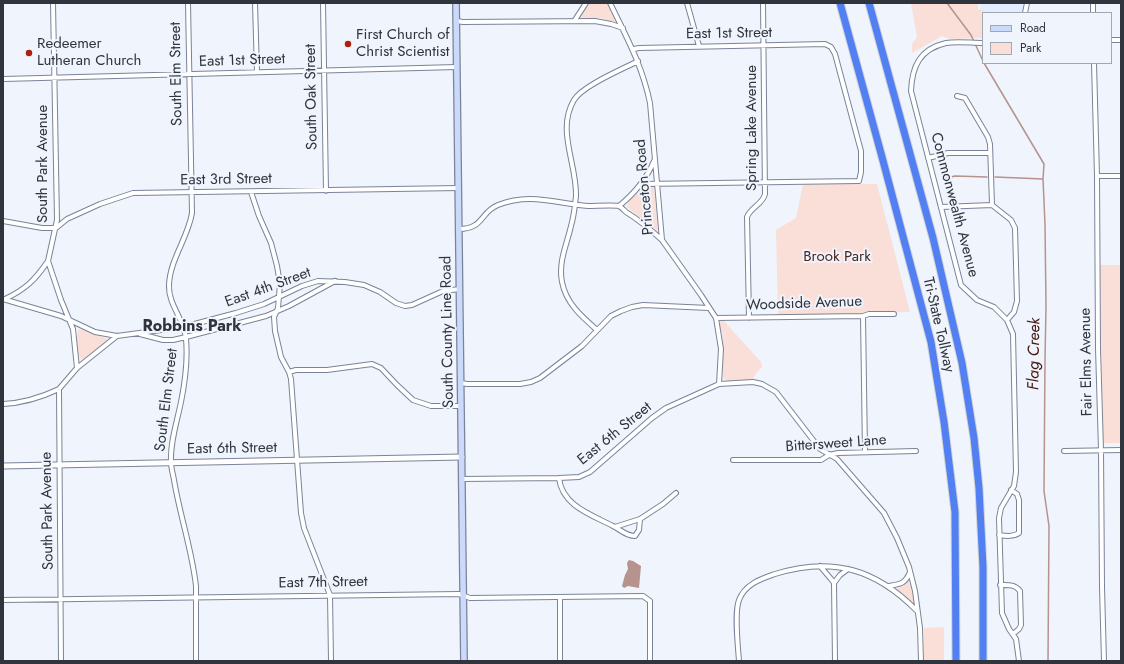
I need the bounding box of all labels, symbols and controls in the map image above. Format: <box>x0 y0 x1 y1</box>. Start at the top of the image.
legend <box>982 12 1112 64</box>
text: Road <box>1020 19 1046 37</box>
street label: South Elm Street <box>167 22 187 126</box>
street label: East 1st Street <box>686 24 772 44</box>
place label: First Church of Christ Scientist <box>356 26 450 61</box>
place label: Redeemer Lutheran Church <box>37 35 141 70</box>
marker: First Church of Christ Scientist <box>343 39 353 49</box>
text: Park <box>1020 39 1041 57</box>
street label: South Oak Street <box>302 44 322 150</box>
marker: Redeemer Lutheran Church <box>24 48 34 58</box>
street label: East 1st Street <box>199 50 285 72</box>
street label: Spring Lake Avenue <box>743 65 761 191</box>
street label: South Park Avenue <box>34 105 52 223</box>
street label: Commonwealth Avenue <box>926 131 982 279</box>
street label: Princeton Road <box>632 138 658 236</box>
street label: East 3rd Street <box>180 170 272 190</box>
park label: Brook Park <box>803 248 871 266</box>
street label: South County Line Road <box>438 256 458 408</box>
street label: East 4th Street <box>223 264 313 312</box>
street label: Tri-State Tollway <box>918 276 958 374</box>
street label: Woodside Avenue <box>746 293 862 315</box>
street label: Fair Elms Avenue <box>1077 308 1097 416</box>
district label: Robbins Park <box>142 317 242 337</box>
water label: Flag Creek <box>1025 318 1045 390</box>
street label: South Elm Street <box>152 347 182 453</box>
street label: East 6th Street <box>574 399 656 469</box>
street label: Bittersweet Lane <box>785 431 887 457</box>
street label: East 6th Street <box>187 439 277 459</box>
street label: South Park Avenue <box>38 452 58 570</box>
street label: East 7th Street <box>278 573 368 593</box>

